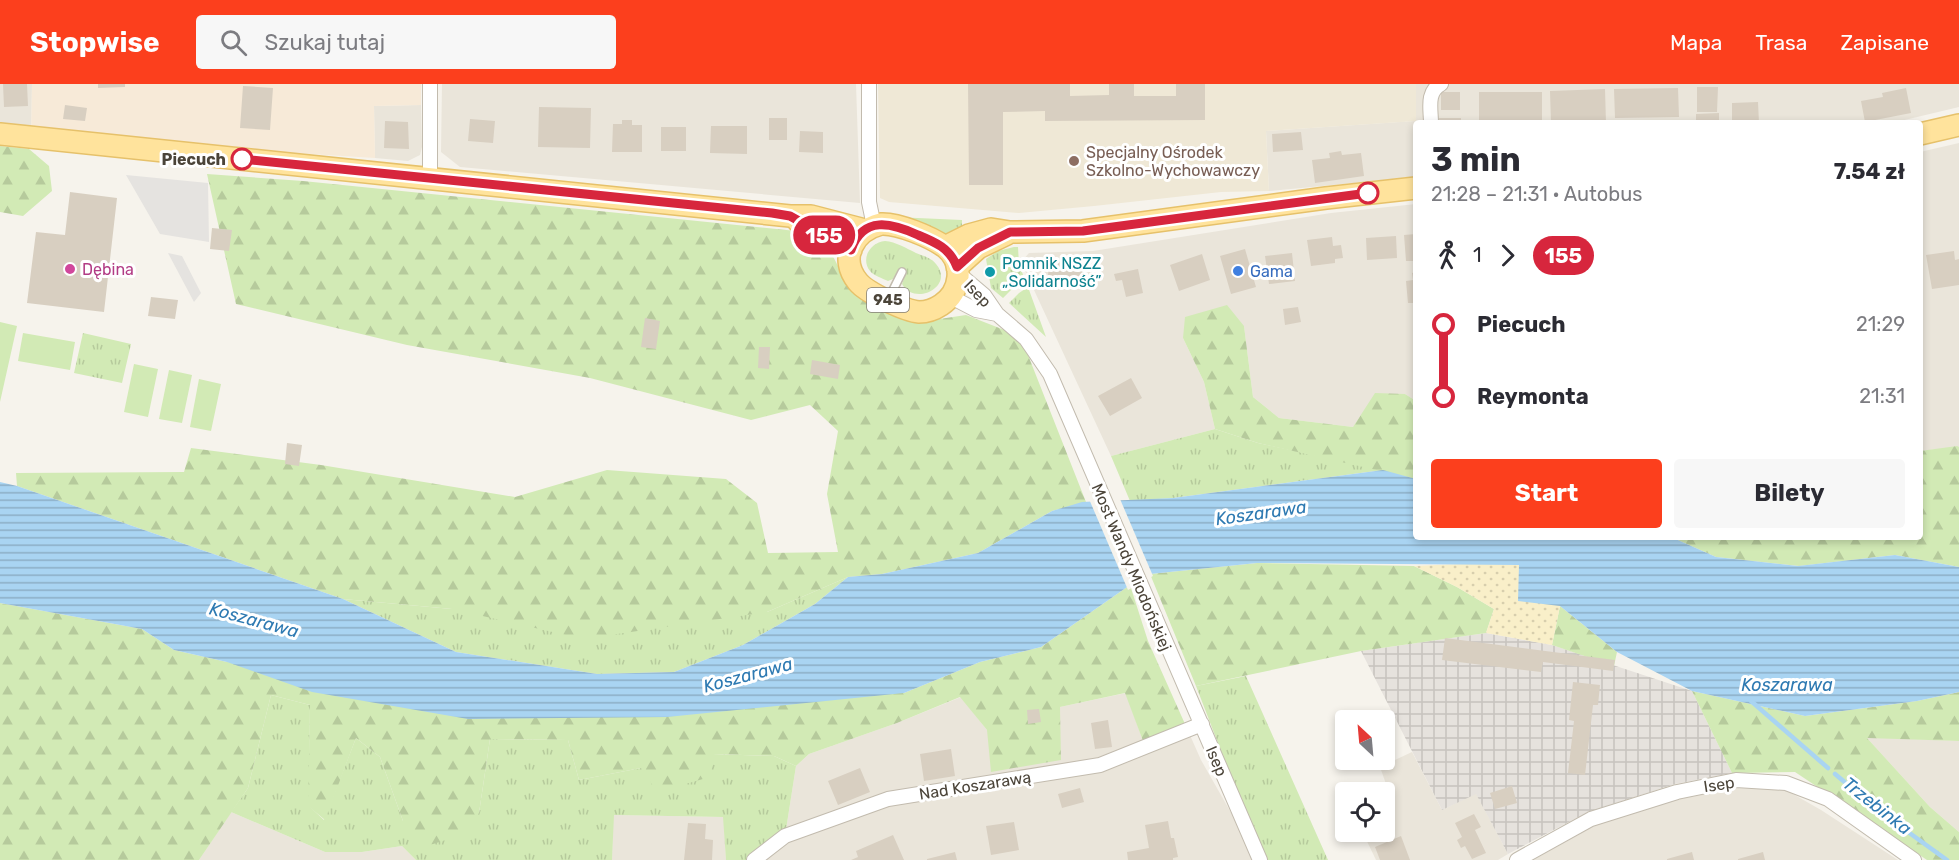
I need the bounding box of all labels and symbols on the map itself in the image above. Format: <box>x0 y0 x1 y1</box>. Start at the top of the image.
place label: Specjalny Ośrodek Szkolno-Wychowawczy <box>1086 143 1260 180</box>
marker: Piecuch <box>231 148 253 170</box>
place label: Piecuch <box>162 150 226 169</box>
marker: Specjalny Ośrodek Szkolno-Wychowawczy <box>1067 154 1081 168</box>
unlabelled marker <box>1357 182 1379 204</box>
line badge: 155 <box>790 216 858 254</box>
place label: Pomnik NSZZ „Solidarność” <box>1002 254 1101 291</box>
place label: Dębina <box>82 260 134 280</box>
marker: Dębina <box>63 262 77 276</box>
place label: Gama <box>1250 262 1293 281</box>
marker: Gama <box>1231 264 1245 278</box>
marker: Pomnik NSZZ „Solidarność” <box>983 265 997 279</box>
street label: Isep <box>960 276 995 311</box>
road number: 945 <box>867 288 909 312</box>
street label: Most Wandy Miodońskiej <box>1088 481 1176 654</box>
water label: Koszarawa <box>1214 496 1308 530</box>
water label: Koszarawa <box>207 598 301 643</box>
water label: Koszarawa <box>701 652 795 697</box>
water label: Koszarawa <box>1741 674 1833 696</box>
north arrow <box>1335 710 1395 770</box>
street label: Isep <box>1202 743 1231 779</box>
street label: Nad Koszarawą <box>918 767 1032 804</box>
water label: Trzebinka <box>1838 772 1916 840</box>
street label: Isep <box>1702 773 1736 796</box>

